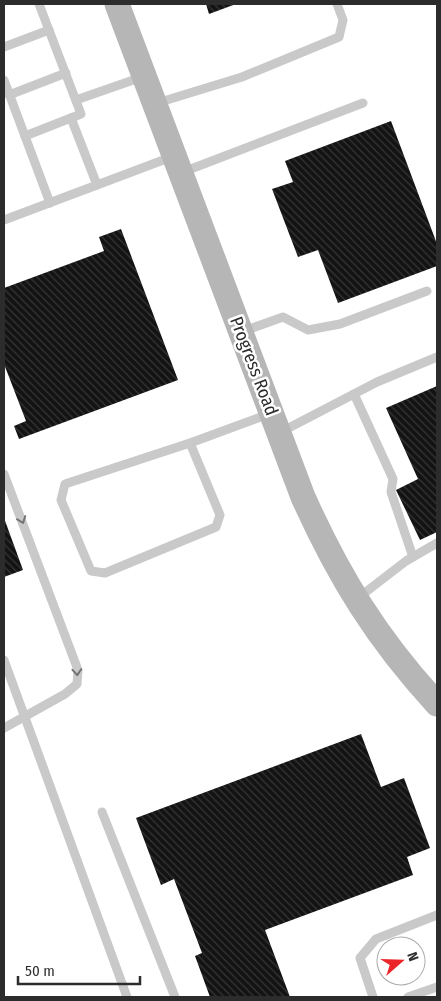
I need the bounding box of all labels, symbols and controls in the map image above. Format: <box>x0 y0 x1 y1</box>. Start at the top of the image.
street label: Progress Road <box>225 313 283 419</box>
one-way arrow <box>16 515 26 523</box>
one-way arrow <box>71 668 82 676</box>
north arrow <box>376 936 426 986</box>
text: N <box>403 950 422 964</box>
scale bar <box>18 954 140 986</box>
text: 50 m <box>25 962 55 980</box>

